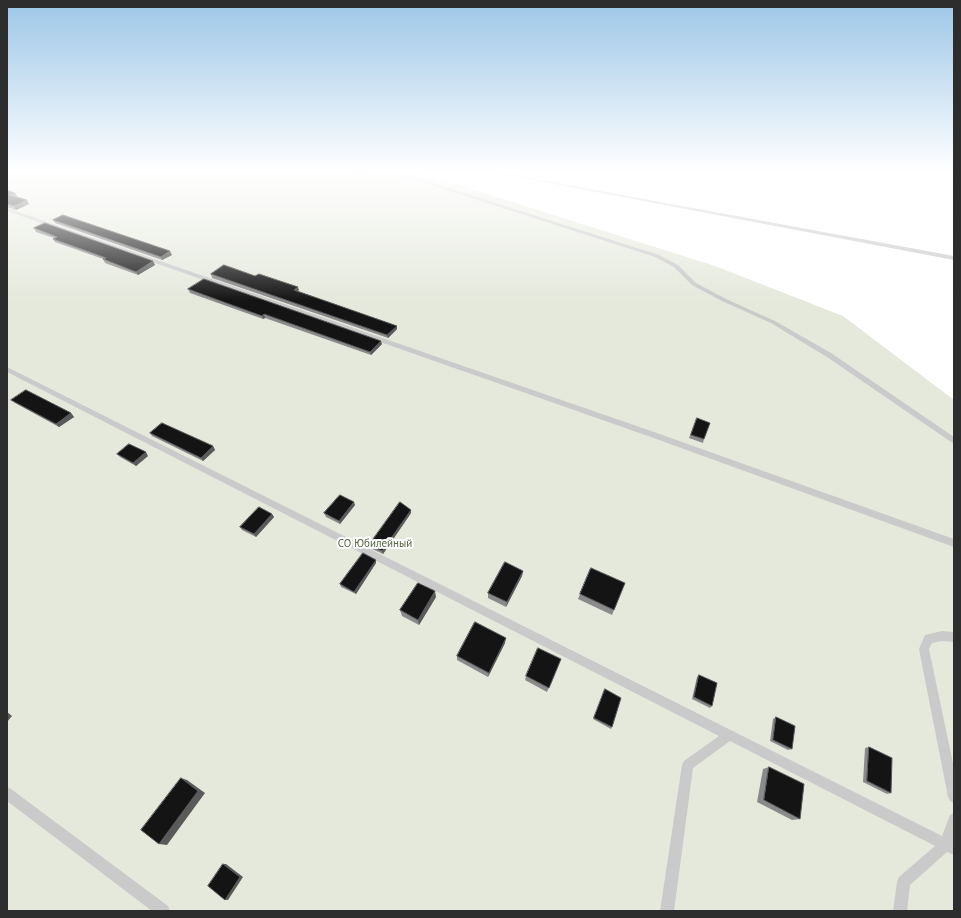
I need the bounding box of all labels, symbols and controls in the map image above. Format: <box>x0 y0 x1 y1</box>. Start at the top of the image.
park label: СО Юбилейный <box>338 537 412 551</box>

